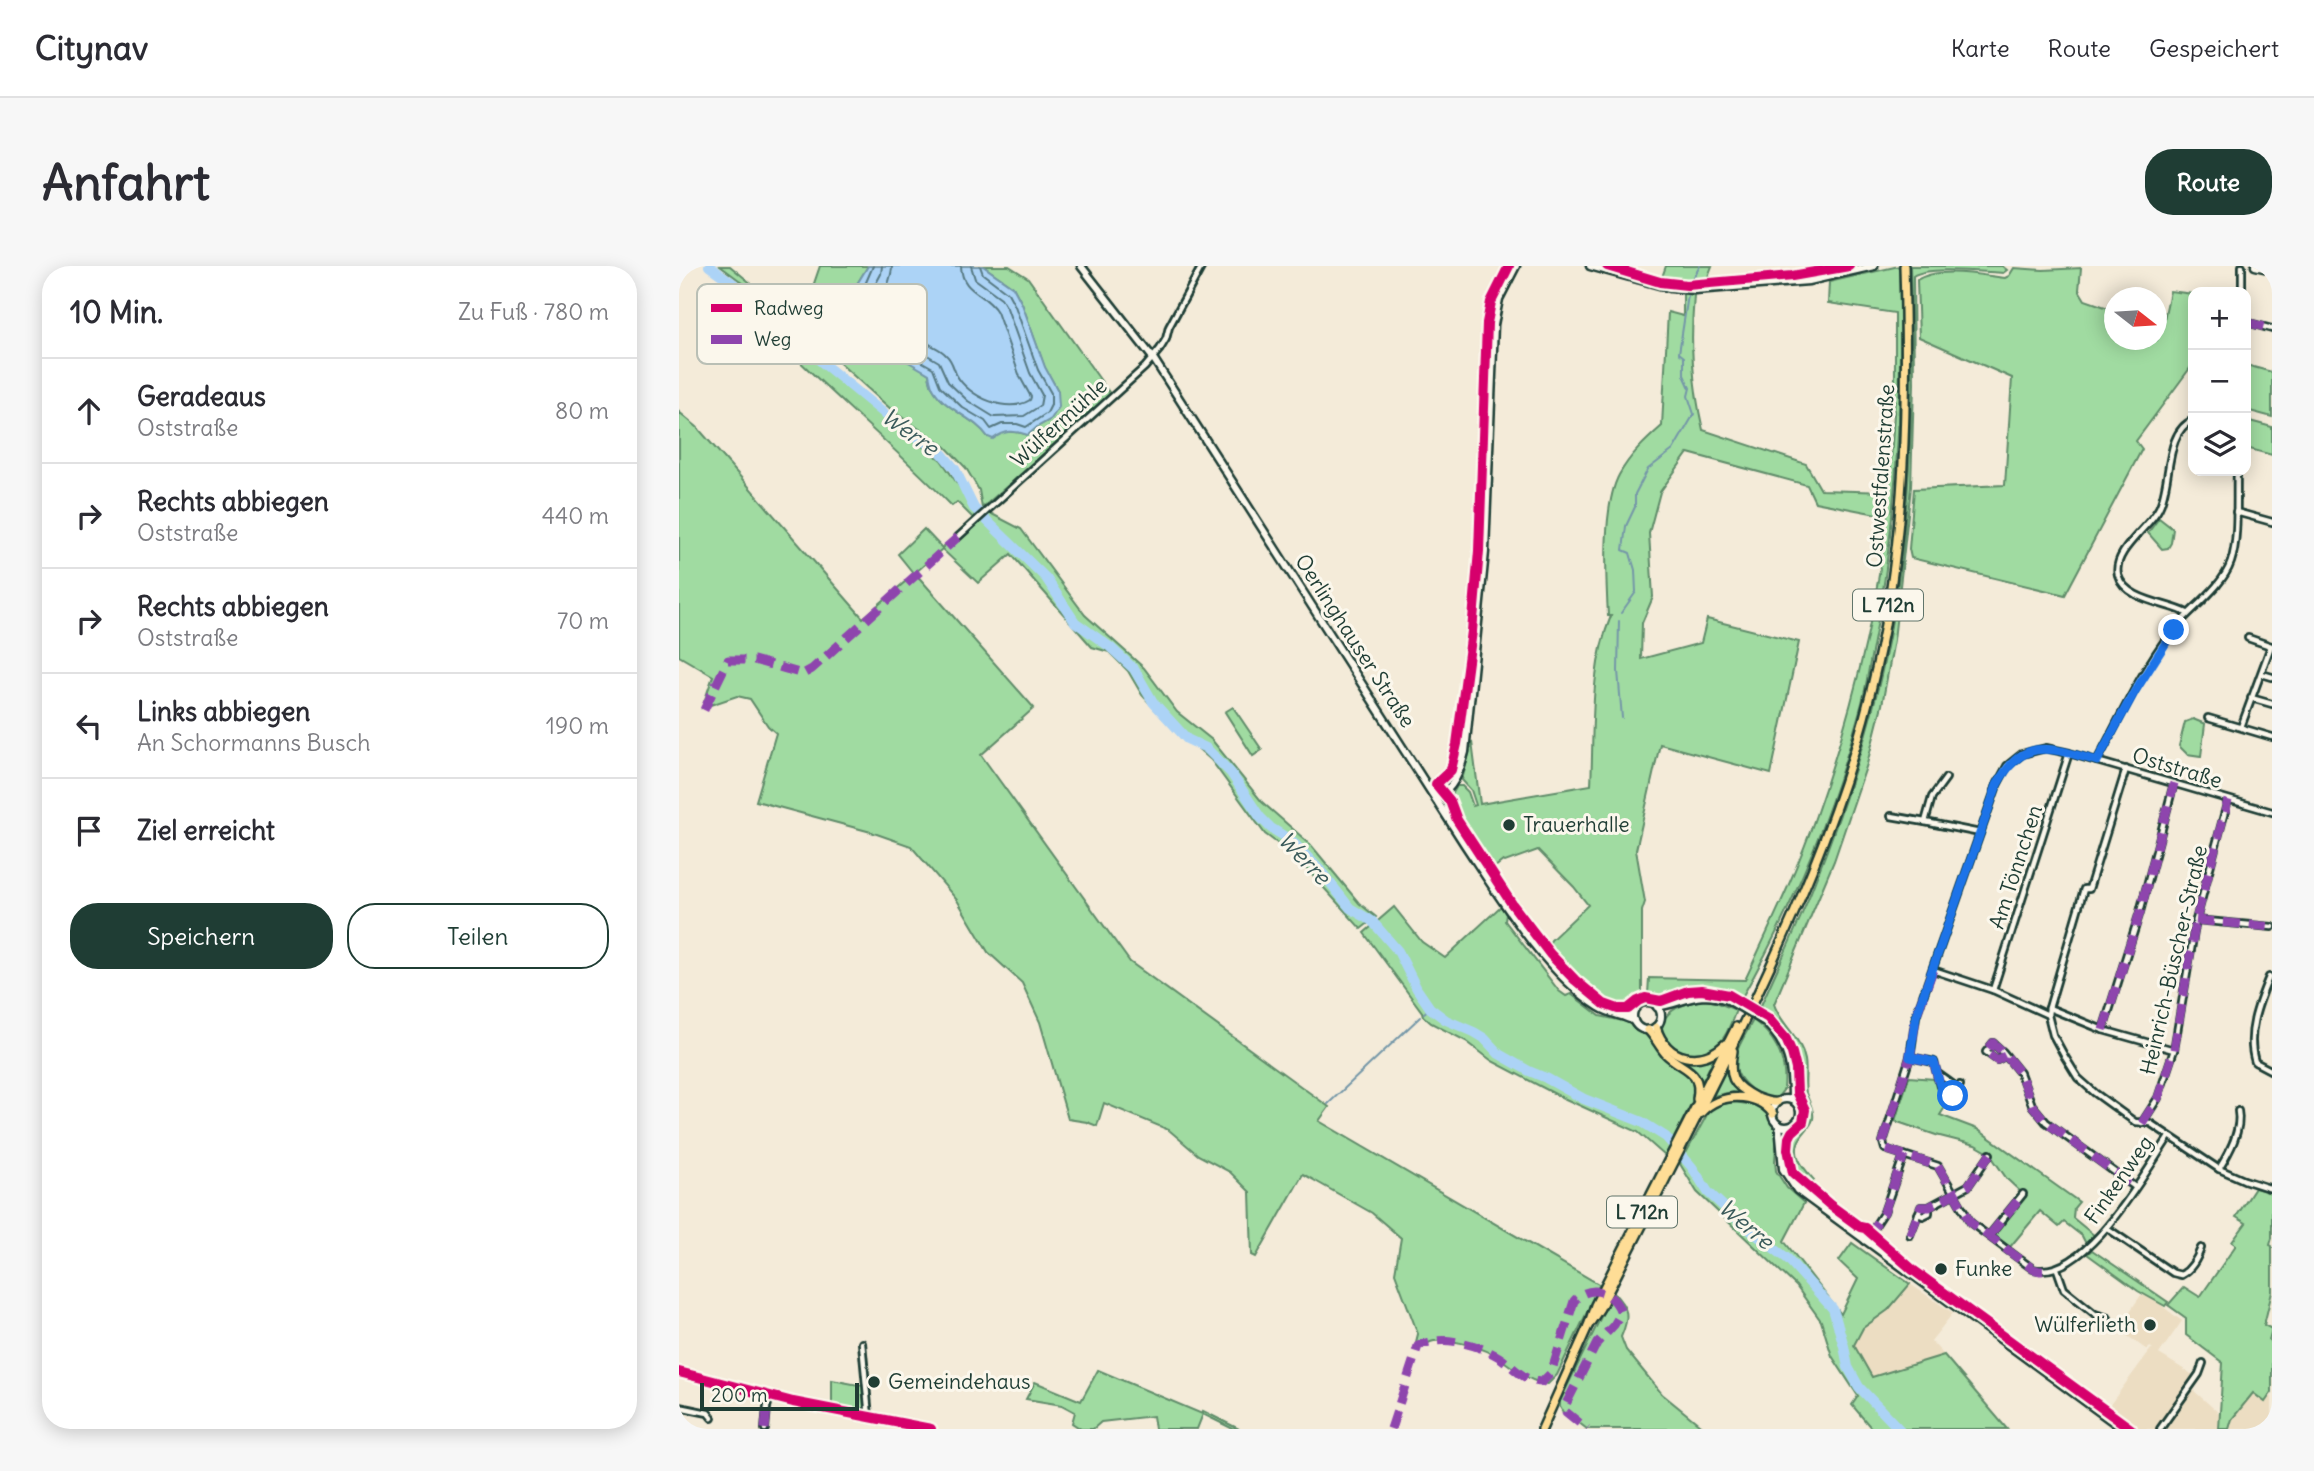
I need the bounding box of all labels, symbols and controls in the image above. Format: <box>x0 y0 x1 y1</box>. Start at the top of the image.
text: Citynav <box>35 27 148 69</box>
text: Karte <box>1951 33 2010 63</box>
text: Route <box>2048 33 2111 63</box>
text: Gespeichert <box>2149 33 2279 63</box>
button: Route <box>2145 149 2272 215</box>
text: Anfahrt <box>42 152 210 213</box>
legend <box>697 284 927 364</box>
north arrow <box>2104 287 2167 350</box>
map controls <box>2188 287 2251 476</box>
button: + <box>2188 287 2251 350</box>
text: 10 Min. <box>70 293 163 331</box>
text: Radweg <box>754 296 824 320</box>
text: Zu Fuß · 780 m <box>458 297 609 326</box>
text: Weg <box>754 327 791 351</box>
button: − <box>2188 350 2251 413</box>
street label: Wülfermühle <box>1005 372 1112 473</box>
text: Geradeaus <box>137 380 266 413</box>
street label: Ostwestfalenstraße <box>1861 383 1900 569</box>
icon: ahead <box>70 392 108 430</box>
text: 80 m <box>555 396 609 425</box>
water label: Werre <box>876 401 946 463</box>
text: Oststraße <box>137 413 238 442</box>
button: layers <box>2188 413 2251 476</box>
text: Rechts abbiegen <box>137 485 329 518</box>
icon: right <box>70 497 108 535</box>
text: 440 m <box>542 501 609 530</box>
text: Oststraße <box>137 518 238 547</box>
street label: Oerlinghauser Straße <box>1289 549 1422 733</box>
text: Rechts abbiegen <box>137 590 329 623</box>
road number: L 712n <box>1853 590 1923 620</box>
icon: right <box>70 602 108 640</box>
text: 70 m <box>557 606 609 635</box>
route end <box>2158 614 2189 645</box>
text: Oststraße <box>137 623 238 652</box>
text: Links abbiegen <box>137 695 310 728</box>
icon: left <box>70 707 108 745</box>
text: 190 m <box>546 711 609 740</box>
text: An Schormanns Busch <box>137 728 370 757</box>
street label: Oststraße <box>2129 741 2225 794</box>
street label: Am Tönnchen <box>1983 801 2048 932</box>
place label: Trauerhalle <box>1523 811 1630 838</box>
icon: arrive <box>70 812 108 850</box>
text: Ziel erreicht <box>137 814 275 847</box>
marker: Trauerhalle <box>1501 817 1517 833</box>
water label: Werre <box>1272 825 1338 892</box>
street label: Heinrich-Büscher-Straße <box>2134 842 2213 1077</box>
button: Speichern <box>70 903 333 969</box>
button: Teilen <box>347 903 609 969</box>
route start <box>1937 1080 1968 1111</box>
street label: Finkenweg <box>2078 1130 2159 1229</box>
water label: Werre <box>1713 1192 1781 1256</box>
road number: L 712n <box>1607 1196 1677 1228</box>
place label: Funke <box>1955 1255 2012 1282</box>
marker: Funke <box>1933 1261 1949 1277</box>
place label: Wülferlieth <box>2034 1311 2136 1338</box>
marker: Wülferlieth <box>2142 1317 2158 1333</box>
place label: Gemeindehaus <box>888 1368 1030 1395</box>
marker: Gemeindehaus <box>866 1374 882 1390</box>
scale bar <box>700 1380 859 1412</box>
text: 200 m <box>711 1383 768 1407</box>

